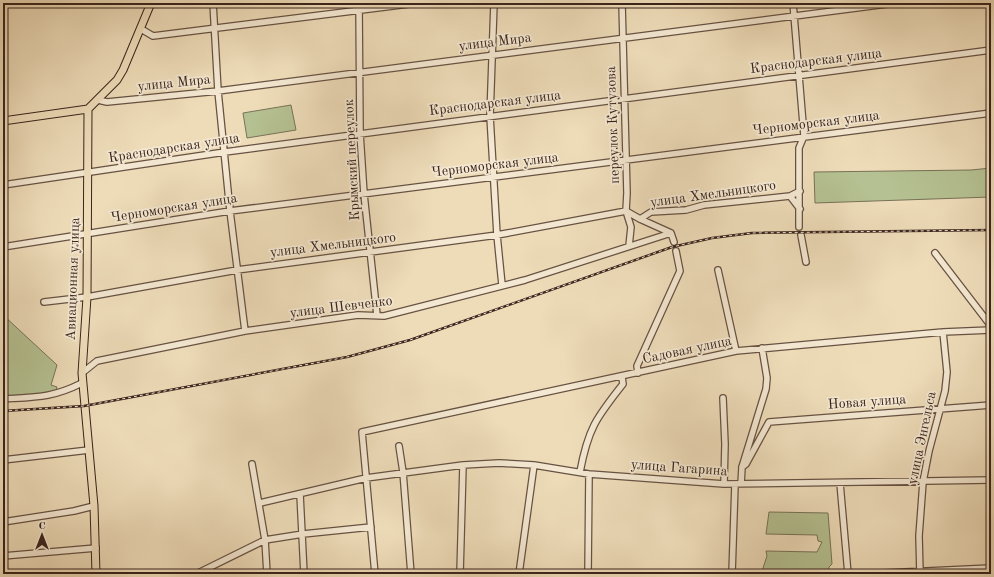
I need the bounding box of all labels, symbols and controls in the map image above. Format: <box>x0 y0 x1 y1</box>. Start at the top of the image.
street label: улица Мира <box>458 31 532 53</box>
street label: Краснодарская улица <box>749 46 883 76</box>
street label: переулок Кутузова <box>604 66 622 184</box>
street label: улица Мира <box>137 72 211 94</box>
street label: Краснодарская улица <box>428 88 562 118</box>
street label: Крымский переулок <box>342 99 362 221</box>
street label: Черноморская улица <box>752 108 880 138</box>
street label: Краснодарская улица <box>107 131 241 165</box>
street label: Черноморская улица <box>431 150 559 180</box>
street label: улица Хмельницкого <box>649 178 777 210</box>
street label: Черноморская улица <box>110 191 238 225</box>
street label: Авиационная улица <box>64 217 82 341</box>
street label: улица Хмельницкого <box>269 230 397 260</box>
street label: улица Шевченко <box>289 294 393 320</box>
street label: Садовая улица <box>641 334 733 366</box>
street label: улица Энгельса <box>905 390 939 486</box>
street label: Новая улица <box>827 392 907 412</box>
street label: улица Гагарина <box>630 458 728 478</box>
north arrow <box>22 515 62 555</box>
text: С <box>38 521 46 532</box>

